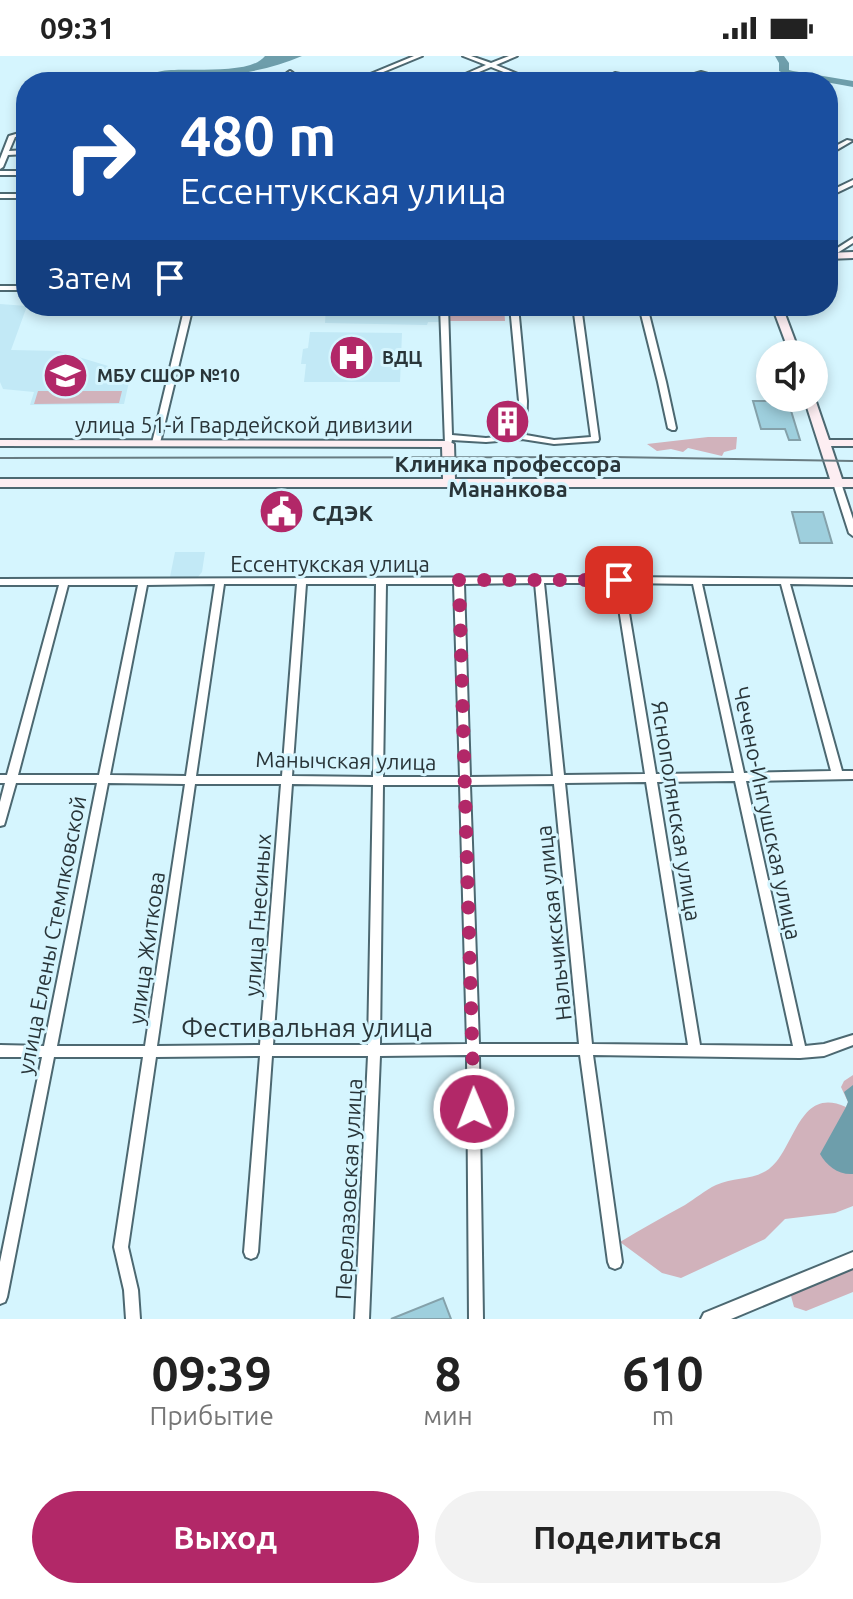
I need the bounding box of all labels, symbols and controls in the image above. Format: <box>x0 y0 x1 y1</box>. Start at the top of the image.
text: 09:31 <box>40 11 115 45</box>
icon: right <box>48 104 152 208</box>
text: 480 m <box>180 104 336 167</box>
text: Ессентукская улица <box>180 170 507 211</box>
icon: arrive <box>148 256 192 300</box>
text: Затем <box>48 261 132 295</box>
hospital icon: ВДЦ <box>327 333 375 381</box>
map controls <box>756 340 828 412</box>
button: sound <box>756 340 828 412</box>
place label: ВДЦ <box>382 347 422 367</box>
school or university icon: МБУ СШОР №10 <box>42 351 90 399</box>
place label: МБУ СШОР №10 <box>97 365 240 385</box>
building icon: Клиника профессора Мананкова <box>484 398 532 446</box>
street label: улица 51-й Гвардейской дивизии <box>75 412 413 437</box>
place label: Клиника профессора Мананкова <box>395 451 621 501</box>
public building icon: СДЭК <box>257 488 305 536</box>
place label: СДЭК <box>312 500 373 525</box>
pin <box>585 546 653 614</box>
street label: Ессентукская улица <box>230 551 430 576</box>
icon: arrive <box>597 558 641 602</box>
street label: Чечено-Ингушская улица <box>729 684 807 942</box>
street label: Яснополянская улица <box>647 699 707 923</box>
street label: Манычская улица <box>255 746 437 774</box>
street label: улица Елены Стемпковской <box>12 794 90 1076</box>
street label: Нальчикская улица <box>530 824 576 1022</box>
street label: улица Гнесиных <box>239 833 275 997</box>
street label: улица Житкова <box>123 870 169 1026</box>
street label: Фестивальная улица <box>181 1013 433 1042</box>
position arrow <box>432 1067 516 1151</box>
street label: Перелазовская улица <box>330 1077 366 1301</box>
text: 09:39 <box>152 1346 272 1400</box>
text: 8 <box>435 1346 462 1400</box>
text: 610 <box>622 1346 704 1400</box>
text: Прибытие <box>149 1401 274 1430</box>
text: мин <box>423 1401 473 1430</box>
text: m <box>652 1401 674 1430</box>
button: Выход <box>32 1491 419 1583</box>
button: Поделиться <box>435 1491 821 1583</box>

